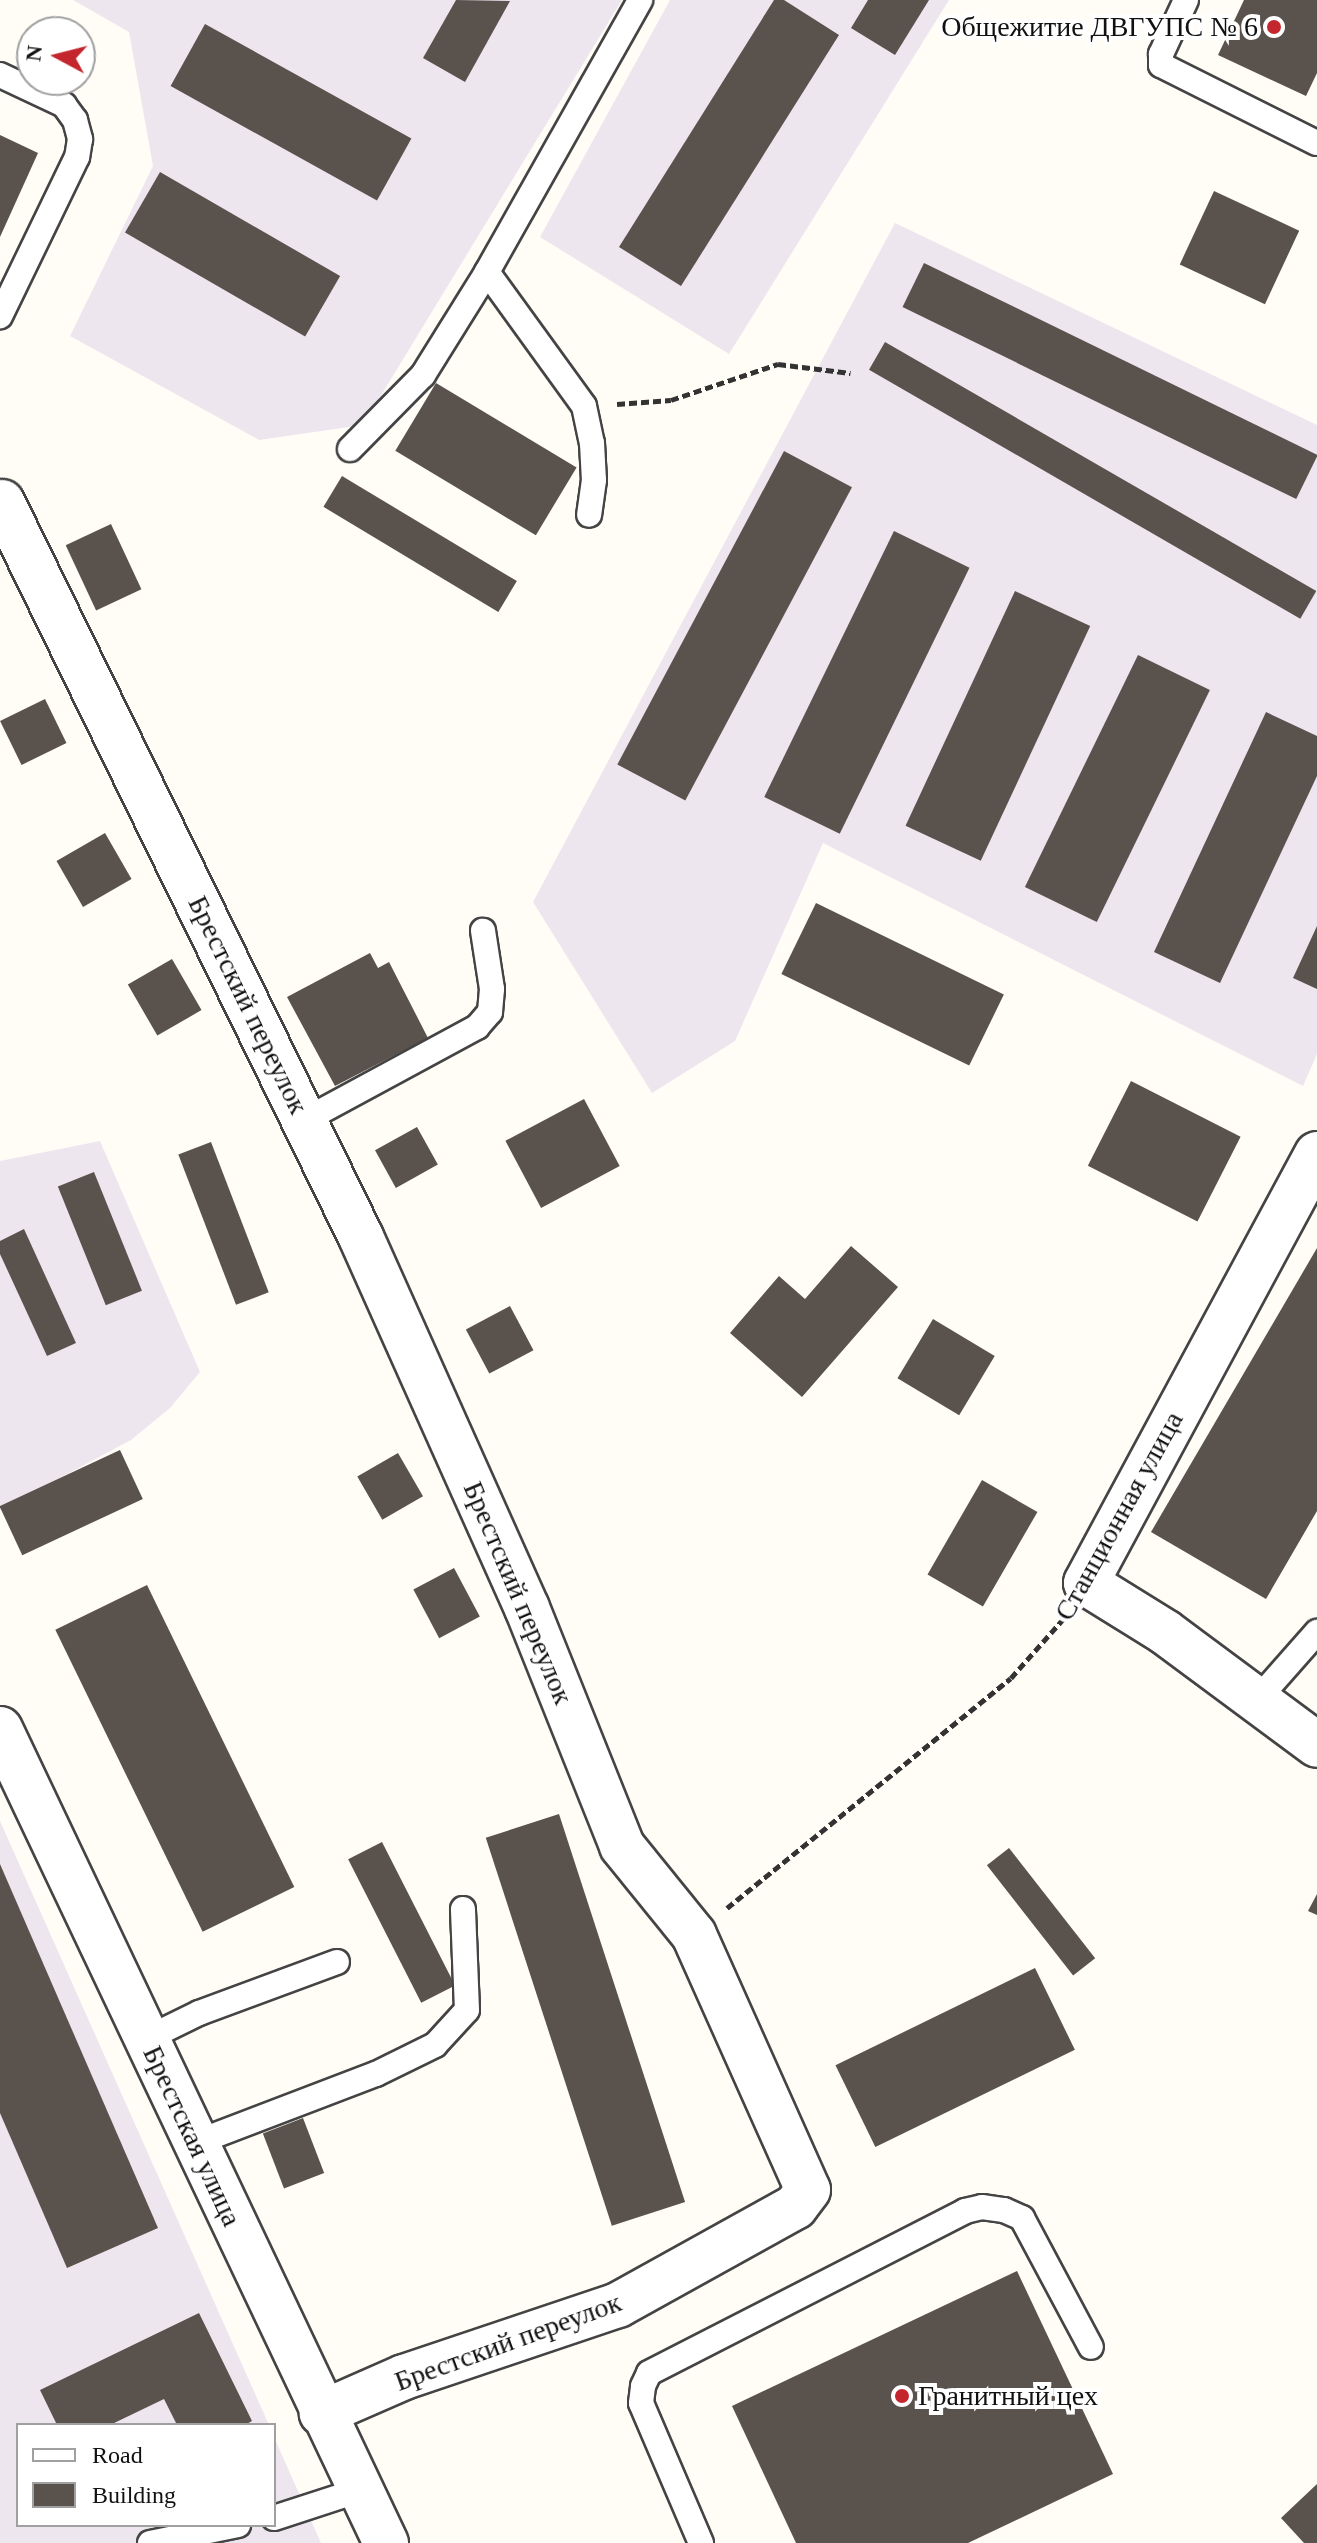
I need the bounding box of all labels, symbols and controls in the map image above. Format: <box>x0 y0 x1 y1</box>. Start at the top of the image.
place label: Общежитие ДВГУПС № 6 <box>941 10 1258 44</box>
north arrow <box>16 16 96 96</box>
marker: Общежитие ДВГУПС № 6 <box>1265 18 1283 36</box>
text: N <box>20 44 47 63</box>
street label: Брестский переулок <box>181 890 315 1120</box>
street label: Станционная улица <box>1048 1406 1190 1626</box>
street label: Брестский переулок <box>456 1477 580 1709</box>
street label: Брестская улица <box>136 2040 248 2232</box>
street label: Брестский переулок <box>390 2285 626 2399</box>
place label: Гранитный цех <box>918 2379 1098 2413</box>
marker: Гранитный цех <box>893 2387 911 2405</box>
legend <box>16 2423 276 2527</box>
text: Road <box>92 2442 143 2468</box>
text: Building <box>92 2482 176 2508</box>

